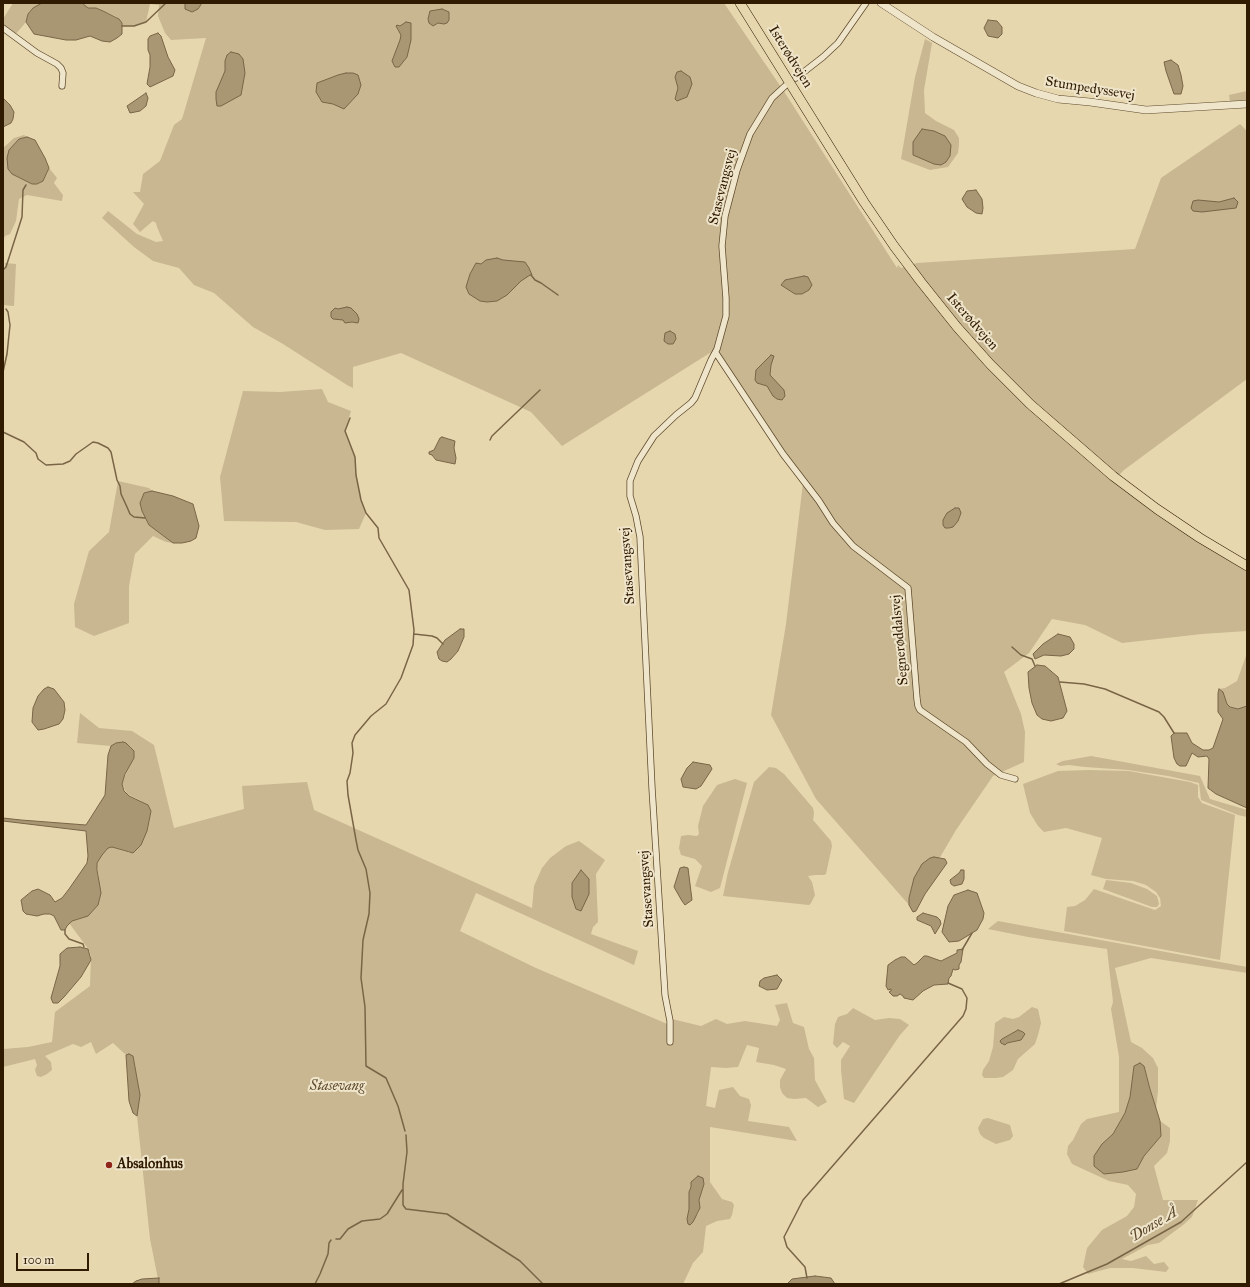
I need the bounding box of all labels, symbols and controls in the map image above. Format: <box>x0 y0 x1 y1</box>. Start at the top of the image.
street label: Isterødvejen <box>764 23 816 91</box>
street label: Stumpedyssevej <box>1044 74 1136 104</box>
street label: Stasevangsvej <box>705 147 741 227</box>
street label: Isterødvejen <box>943 290 1001 354</box>
street label: Stasevangsvej <box>617 527 639 605</box>
street label: Segnerøddalsvej <box>888 594 912 686</box>
street label: Stasevangsvej <box>636 850 658 928</box>
park label: Stasevang <box>310 1079 364 1095</box>
place label: Absalonhus <box>117 1157 183 1173</box>
marker: Absalonhus <box>104 1160 114 1170</box>
water label: Donse Å <box>1127 1204 1181 1246</box>
scale bar <box>18 1245 91 1271</box>
text: 100 m <box>23 1253 54 1267</box>

